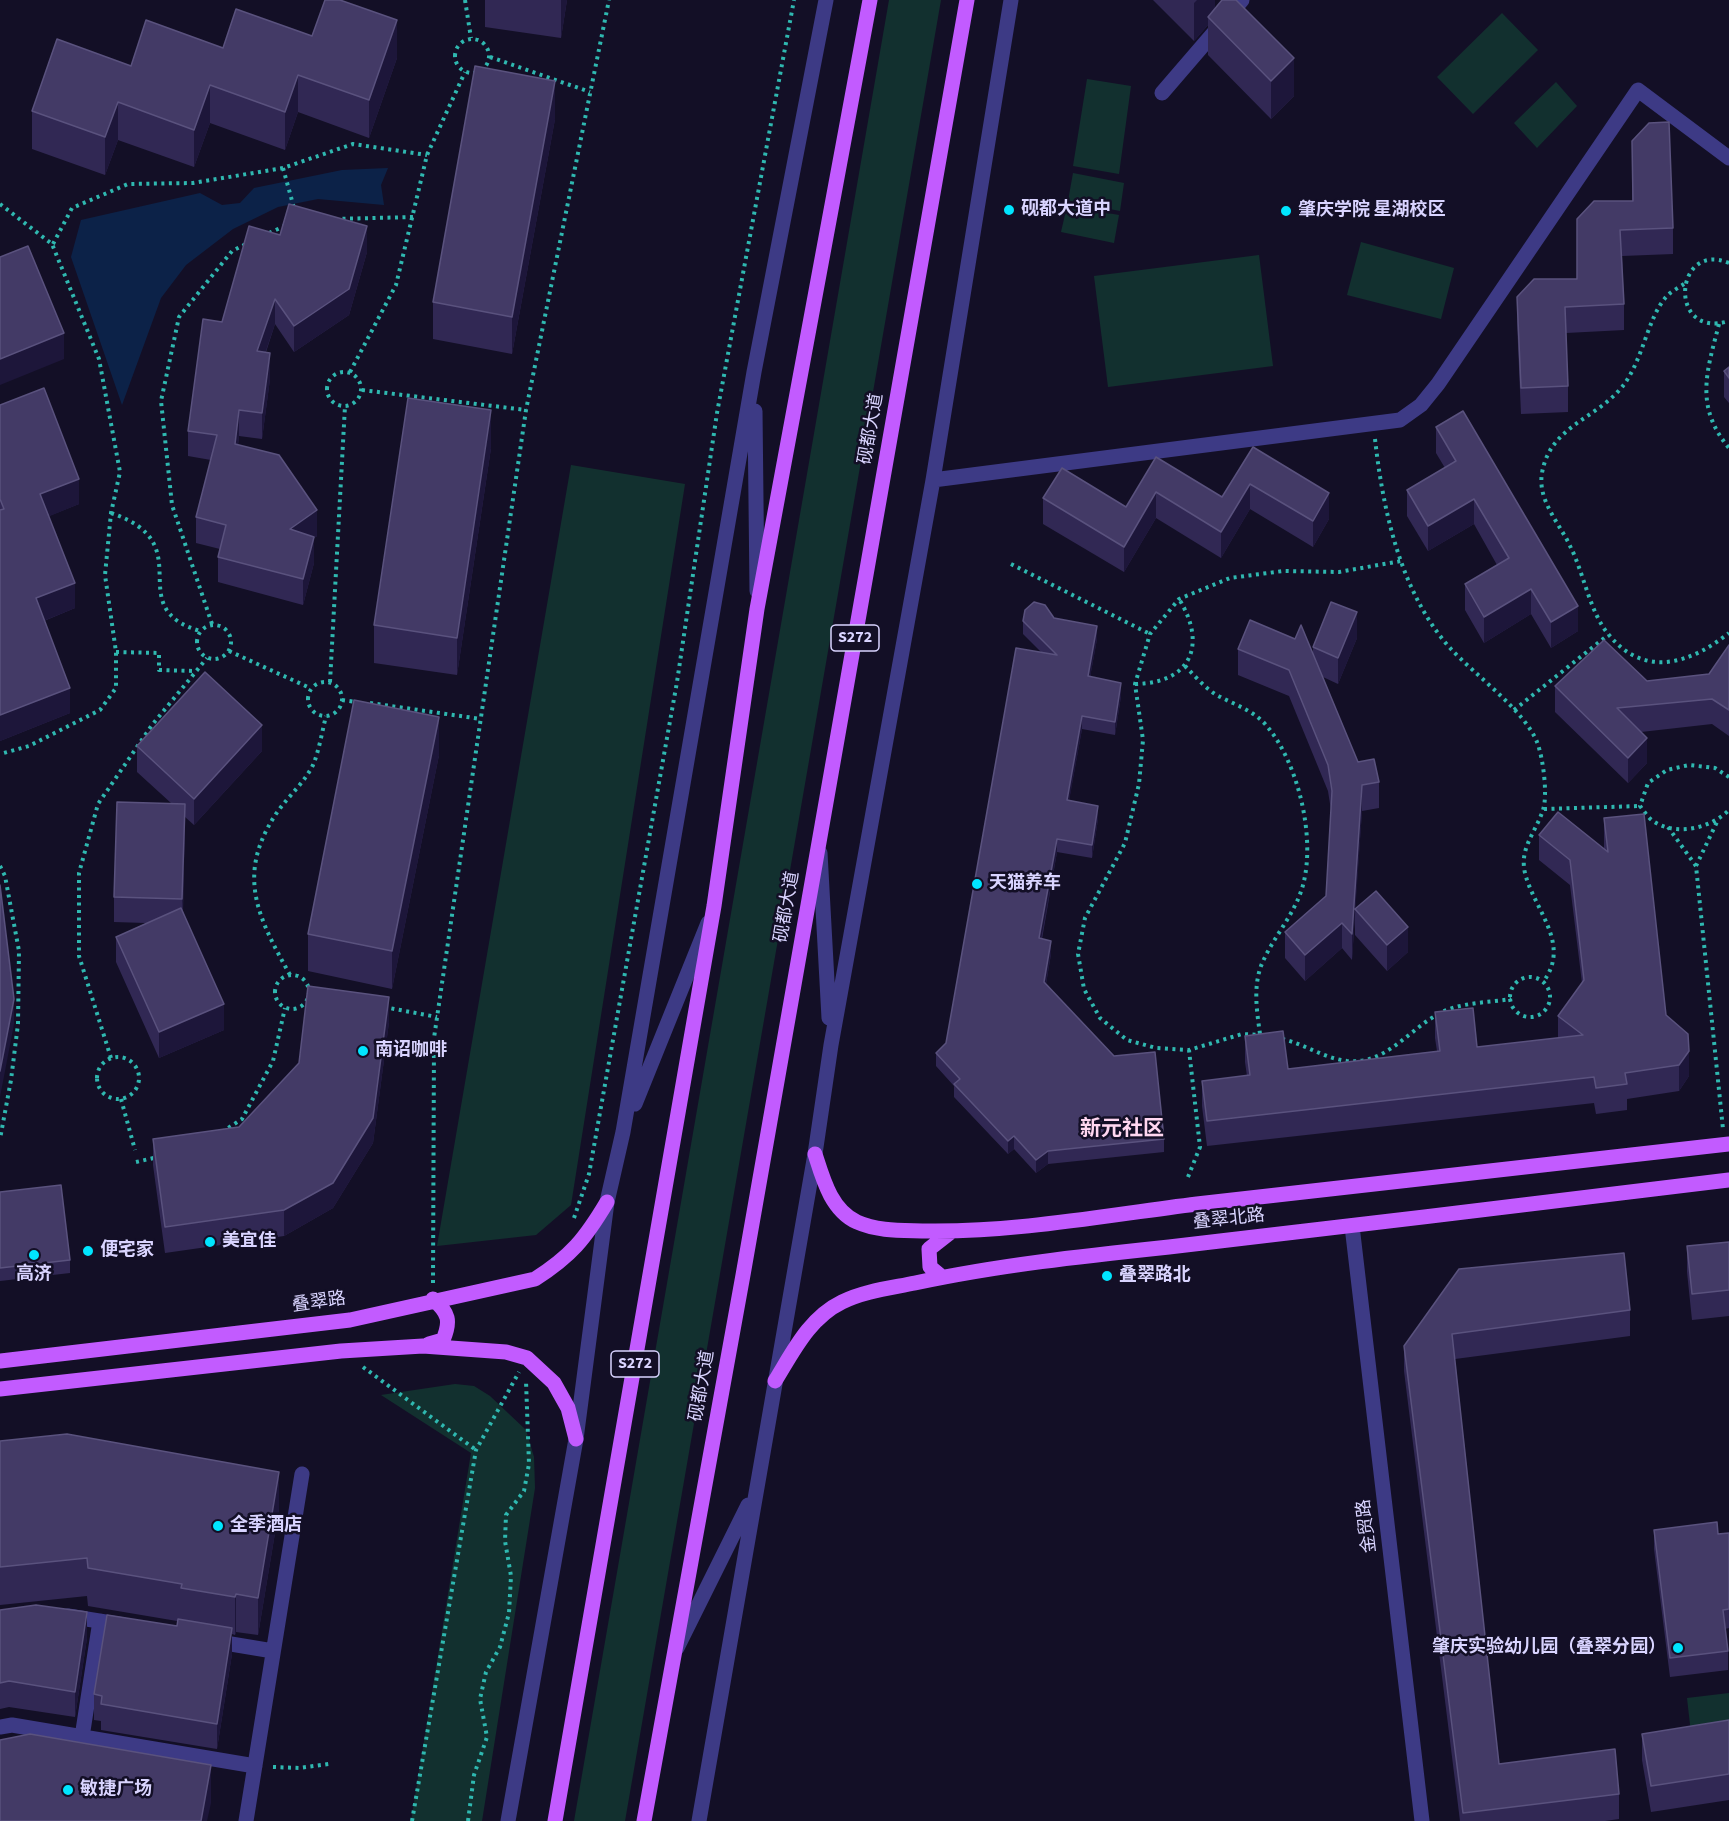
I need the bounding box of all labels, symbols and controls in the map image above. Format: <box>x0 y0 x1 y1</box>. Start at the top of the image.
place label: 砚都大道中 <box>1021 199 1111 221</box>
place label: 肇庆学院 星湖校区 <box>1298 200 1446 222</box>
marker: 砚都大道中 <box>1002 203 1016 217</box>
marker: 肇庆学院 星湖校区 <box>1279 204 1293 218</box>
street label: 砚都大道 <box>855 392 889 466</box>
road number: S272 <box>831 625 879 651</box>
street label: 砚都大道 <box>771 870 805 944</box>
place label: 天猫养车 <box>989 873 1061 895</box>
marker: 天猫养车 <box>970 877 984 891</box>
place label: 南诏咖啡 <box>375 1040 447 1062</box>
marker: 南诏咖啡 <box>356 1044 370 1058</box>
district label: 新元社区 <box>1080 1117 1164 1143</box>
street label: 叠翠北路 <box>1192 1205 1266 1235</box>
place label: 美宜佳 <box>222 1231 276 1253</box>
marker: 美宜佳 <box>203 1235 217 1249</box>
place label: 便宅家 <box>100 1240 154 1262</box>
marker: 便宅家 <box>81 1244 95 1258</box>
marker: 高济 <box>27 1248 41 1262</box>
place label: 高济 <box>16 1264 52 1286</box>
place label: 叠翠路北 <box>1119 1265 1191 1287</box>
marker: 叠翠路北 <box>1100 1269 1114 1283</box>
street label: 叠翠路 <box>291 1289 347 1317</box>
street label: 砚都大道 <box>686 1349 720 1423</box>
road number: S272 <box>611 1351 659 1377</box>
street label: 金贸路 <box>1354 1498 1382 1554</box>
place label: 全季酒店 <box>230 1515 302 1537</box>
marker: 全季酒店 <box>211 1519 225 1533</box>
place label: 肇庆实验幼儿园（叠翠分园） <box>1432 1637 1666 1659</box>
marker: 肇庆实验幼儿园（叠翠分园） <box>1671 1641 1685 1655</box>
place label: 敏捷广场 <box>80 1779 152 1801</box>
marker: 敏捷广场 <box>61 1783 75 1797</box>

